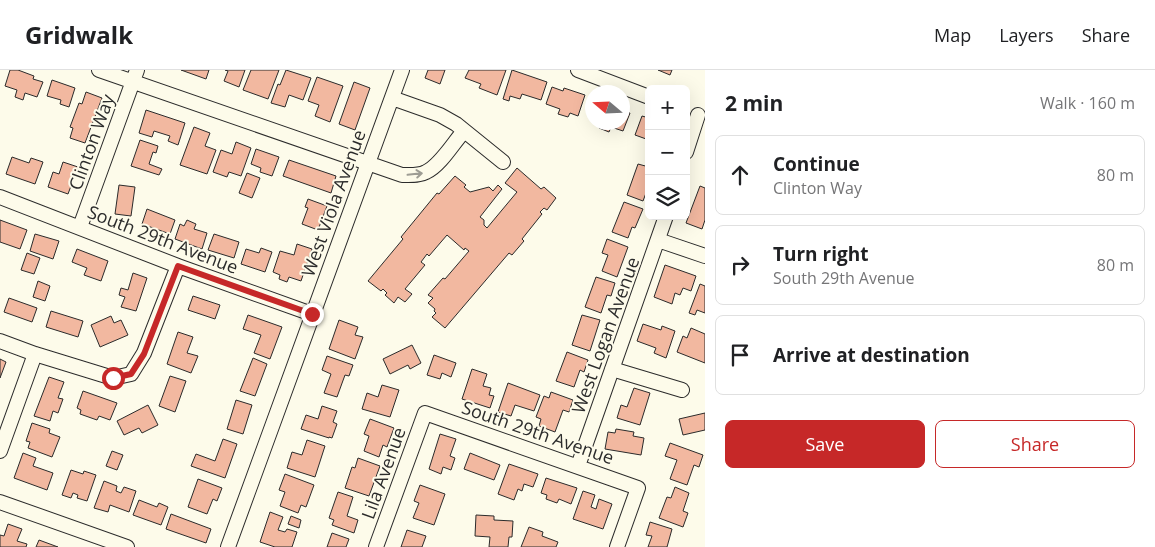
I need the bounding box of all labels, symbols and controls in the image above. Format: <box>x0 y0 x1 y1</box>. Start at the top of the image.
text: Gridwalk <box>25 18 133 51</box>
text: Map <box>934 23 971 47</box>
text: Layers <box>999 23 1054 47</box>
text: Share <box>1082 23 1130 47</box>
north arrow <box>585 85 630 130</box>
map controls <box>645 85 690 220</box>
button: + <box>645 85 690 130</box>
text: 2 min <box>725 89 783 117</box>
street label: Clinton Way <box>63 90 120 193</box>
text: Walk · 160 m <box>1040 92 1135 114</box>
street label: West Viola Avenue <box>295 126 371 280</box>
button: − <box>645 130 690 175</box>
text: Continue <box>773 151 860 177</box>
icon: ahead <box>726 161 754 189</box>
text: 80 m <box>1097 164 1134 186</box>
one-way arrow <box>406 169 422 179</box>
button: layers <box>645 175 690 220</box>
text: Clinton Way <box>773 177 862 199</box>
street label: South 29th Avenue <box>84 199 242 279</box>
text: Turn right <box>773 241 868 267</box>
icon: right <box>726 251 754 279</box>
street label: West Logan Avenue <box>566 253 644 417</box>
text: 80 m <box>1097 254 1134 276</box>
text: South 29th Avenue <box>773 267 915 289</box>
route end <box>301 303 324 326</box>
icon: arrive <box>726 341 754 369</box>
text: Arrive at destination <box>773 342 970 368</box>
route start <box>102 367 125 390</box>
street label: South 29th Avenue <box>459 395 617 469</box>
button: Save <box>725 420 925 468</box>
button: Share <box>935 420 1135 468</box>
street label: Lila Avenue <box>355 424 411 522</box>

